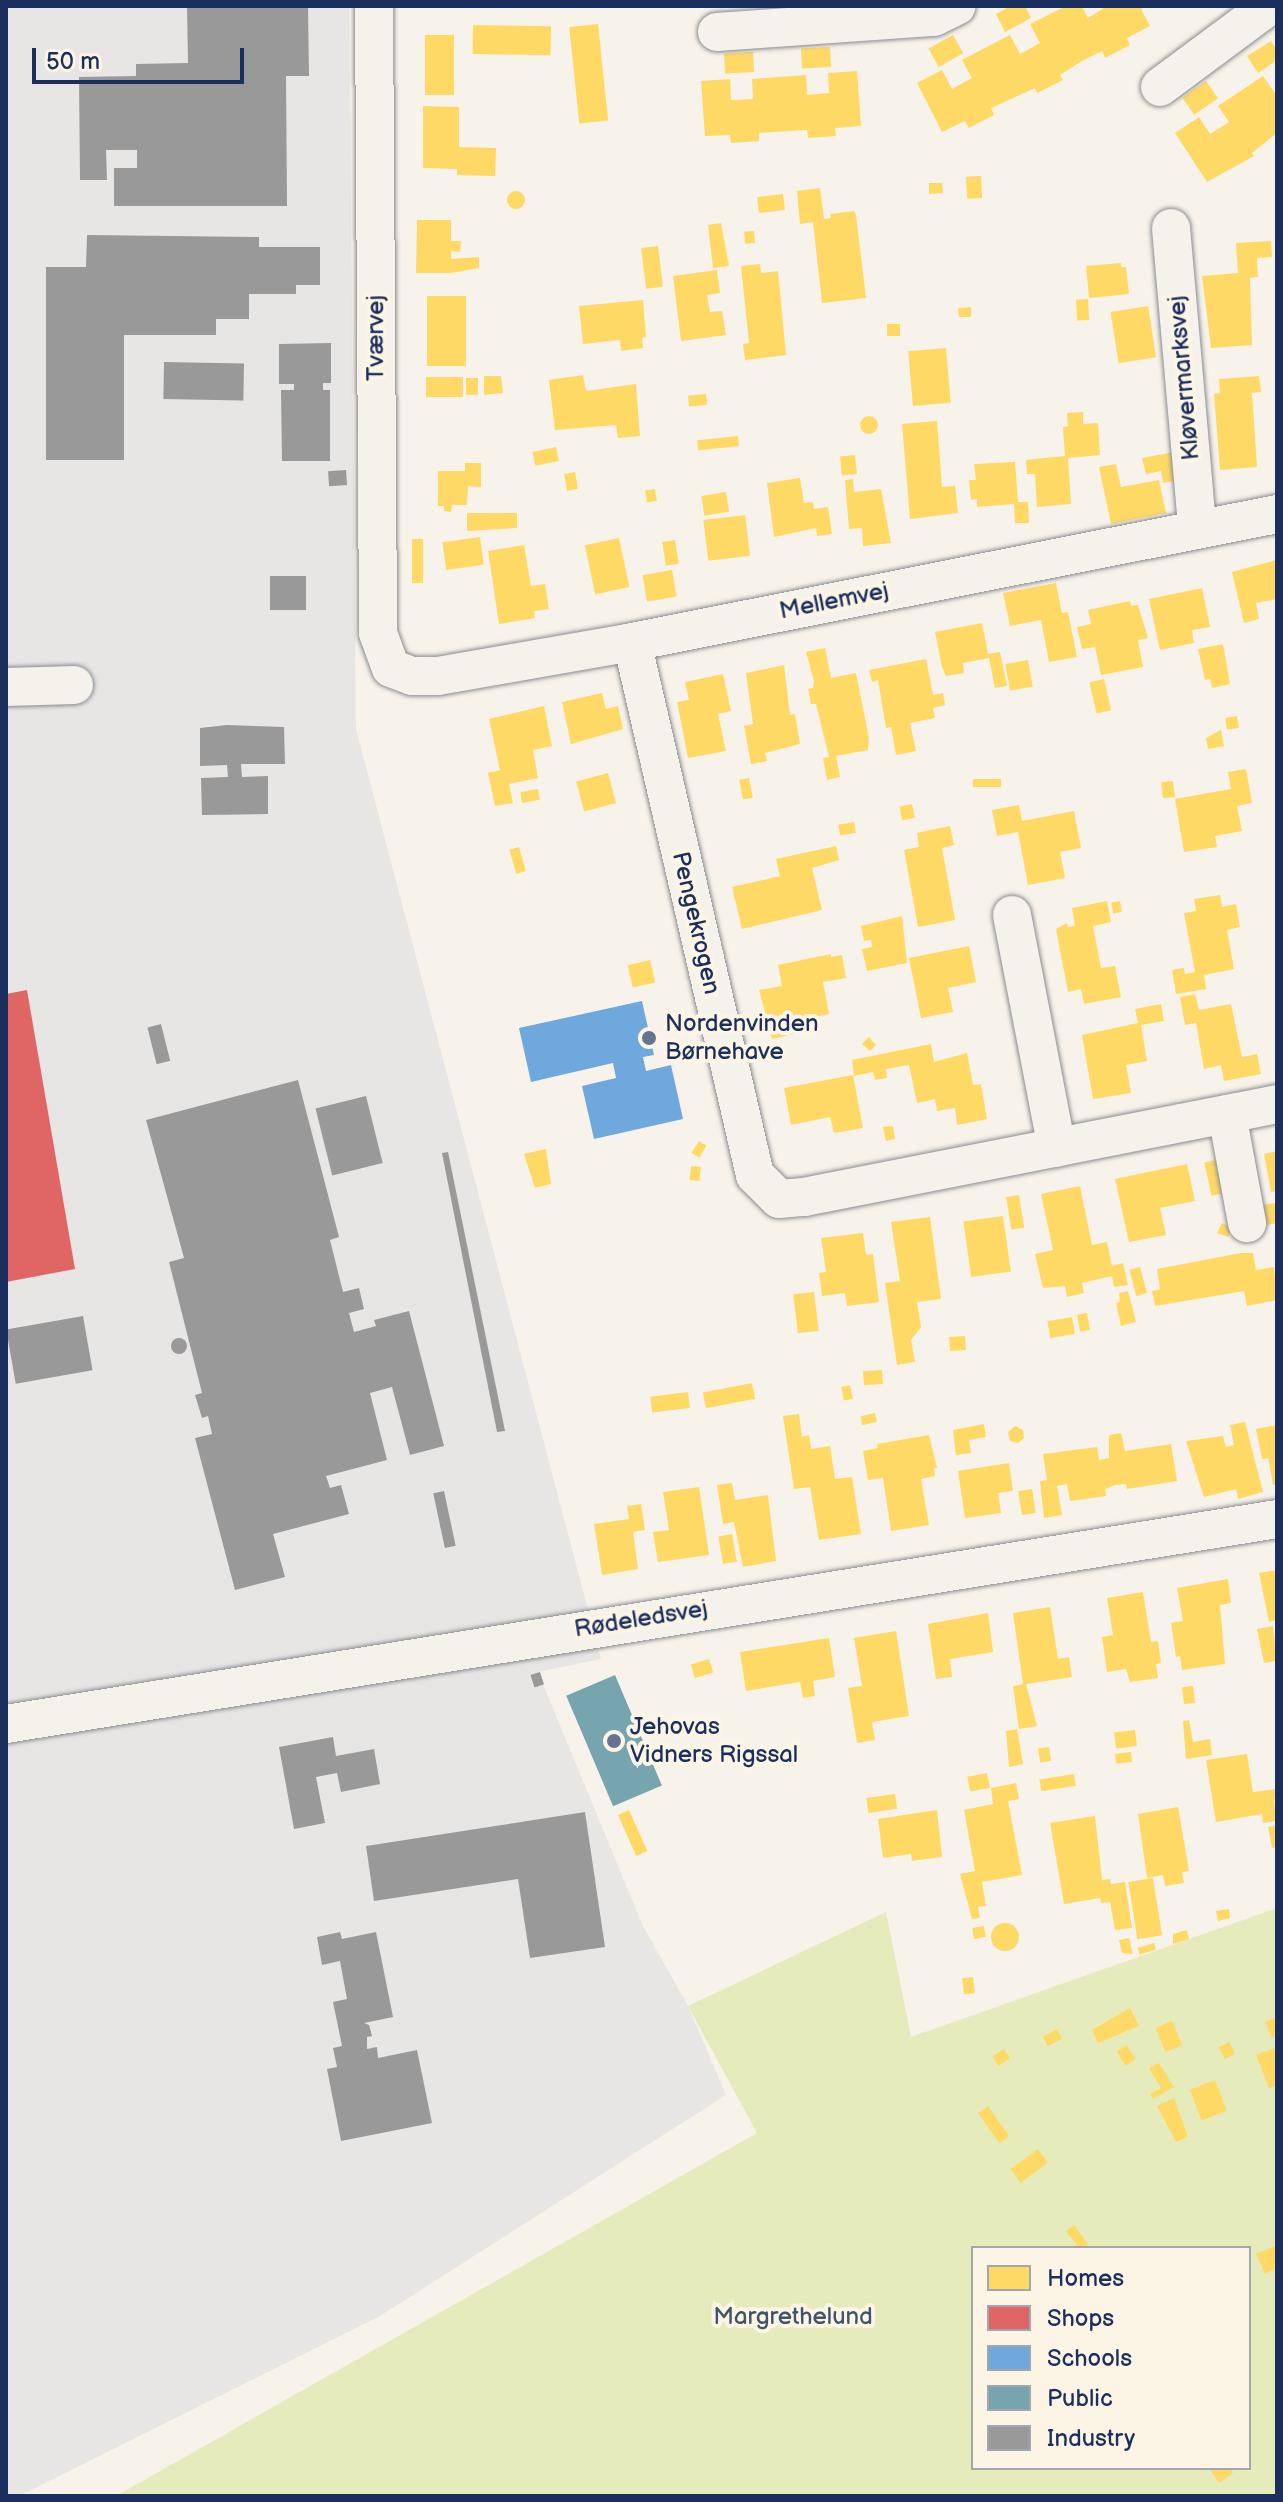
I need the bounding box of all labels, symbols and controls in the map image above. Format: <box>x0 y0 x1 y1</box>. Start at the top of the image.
scale bar <box>36 32 248 82</box>
text: 50 m <box>46 47 100 76</box>
street label: Kløvermarksvej <box>1162 294 1206 462</box>
street label: Tværvej <box>362 295 390 381</box>
street label: Mellemvej <box>777 576 891 626</box>
street label: Pengekrogen <box>666 849 726 997</box>
place label: Nordenvinden Børnehave <box>665 1010 819 1066</box>
marker: Nordenvinden Børnehave <box>640 1029 658 1047</box>
street label: Rødeledsvej <box>572 1594 710 1644</box>
place label: Jehovas Vidners Rigssal <box>630 1713 798 1769</box>
marker: Jehovas Vidners Rigssal <box>605 1732 623 1750</box>
legend <box>971 2246 1251 2470</box>
text: Homes <box>1047 2264 1124 2293</box>
park label: Margrethelund <box>713 2303 873 2331</box>
text: Shops <box>1047 2304 1114 2333</box>
text: Schools <box>1047 2344 1132 2373</box>
text: Public <box>1047 2384 1113 2413</box>
text: Industry <box>1047 2424 1135 2453</box>

